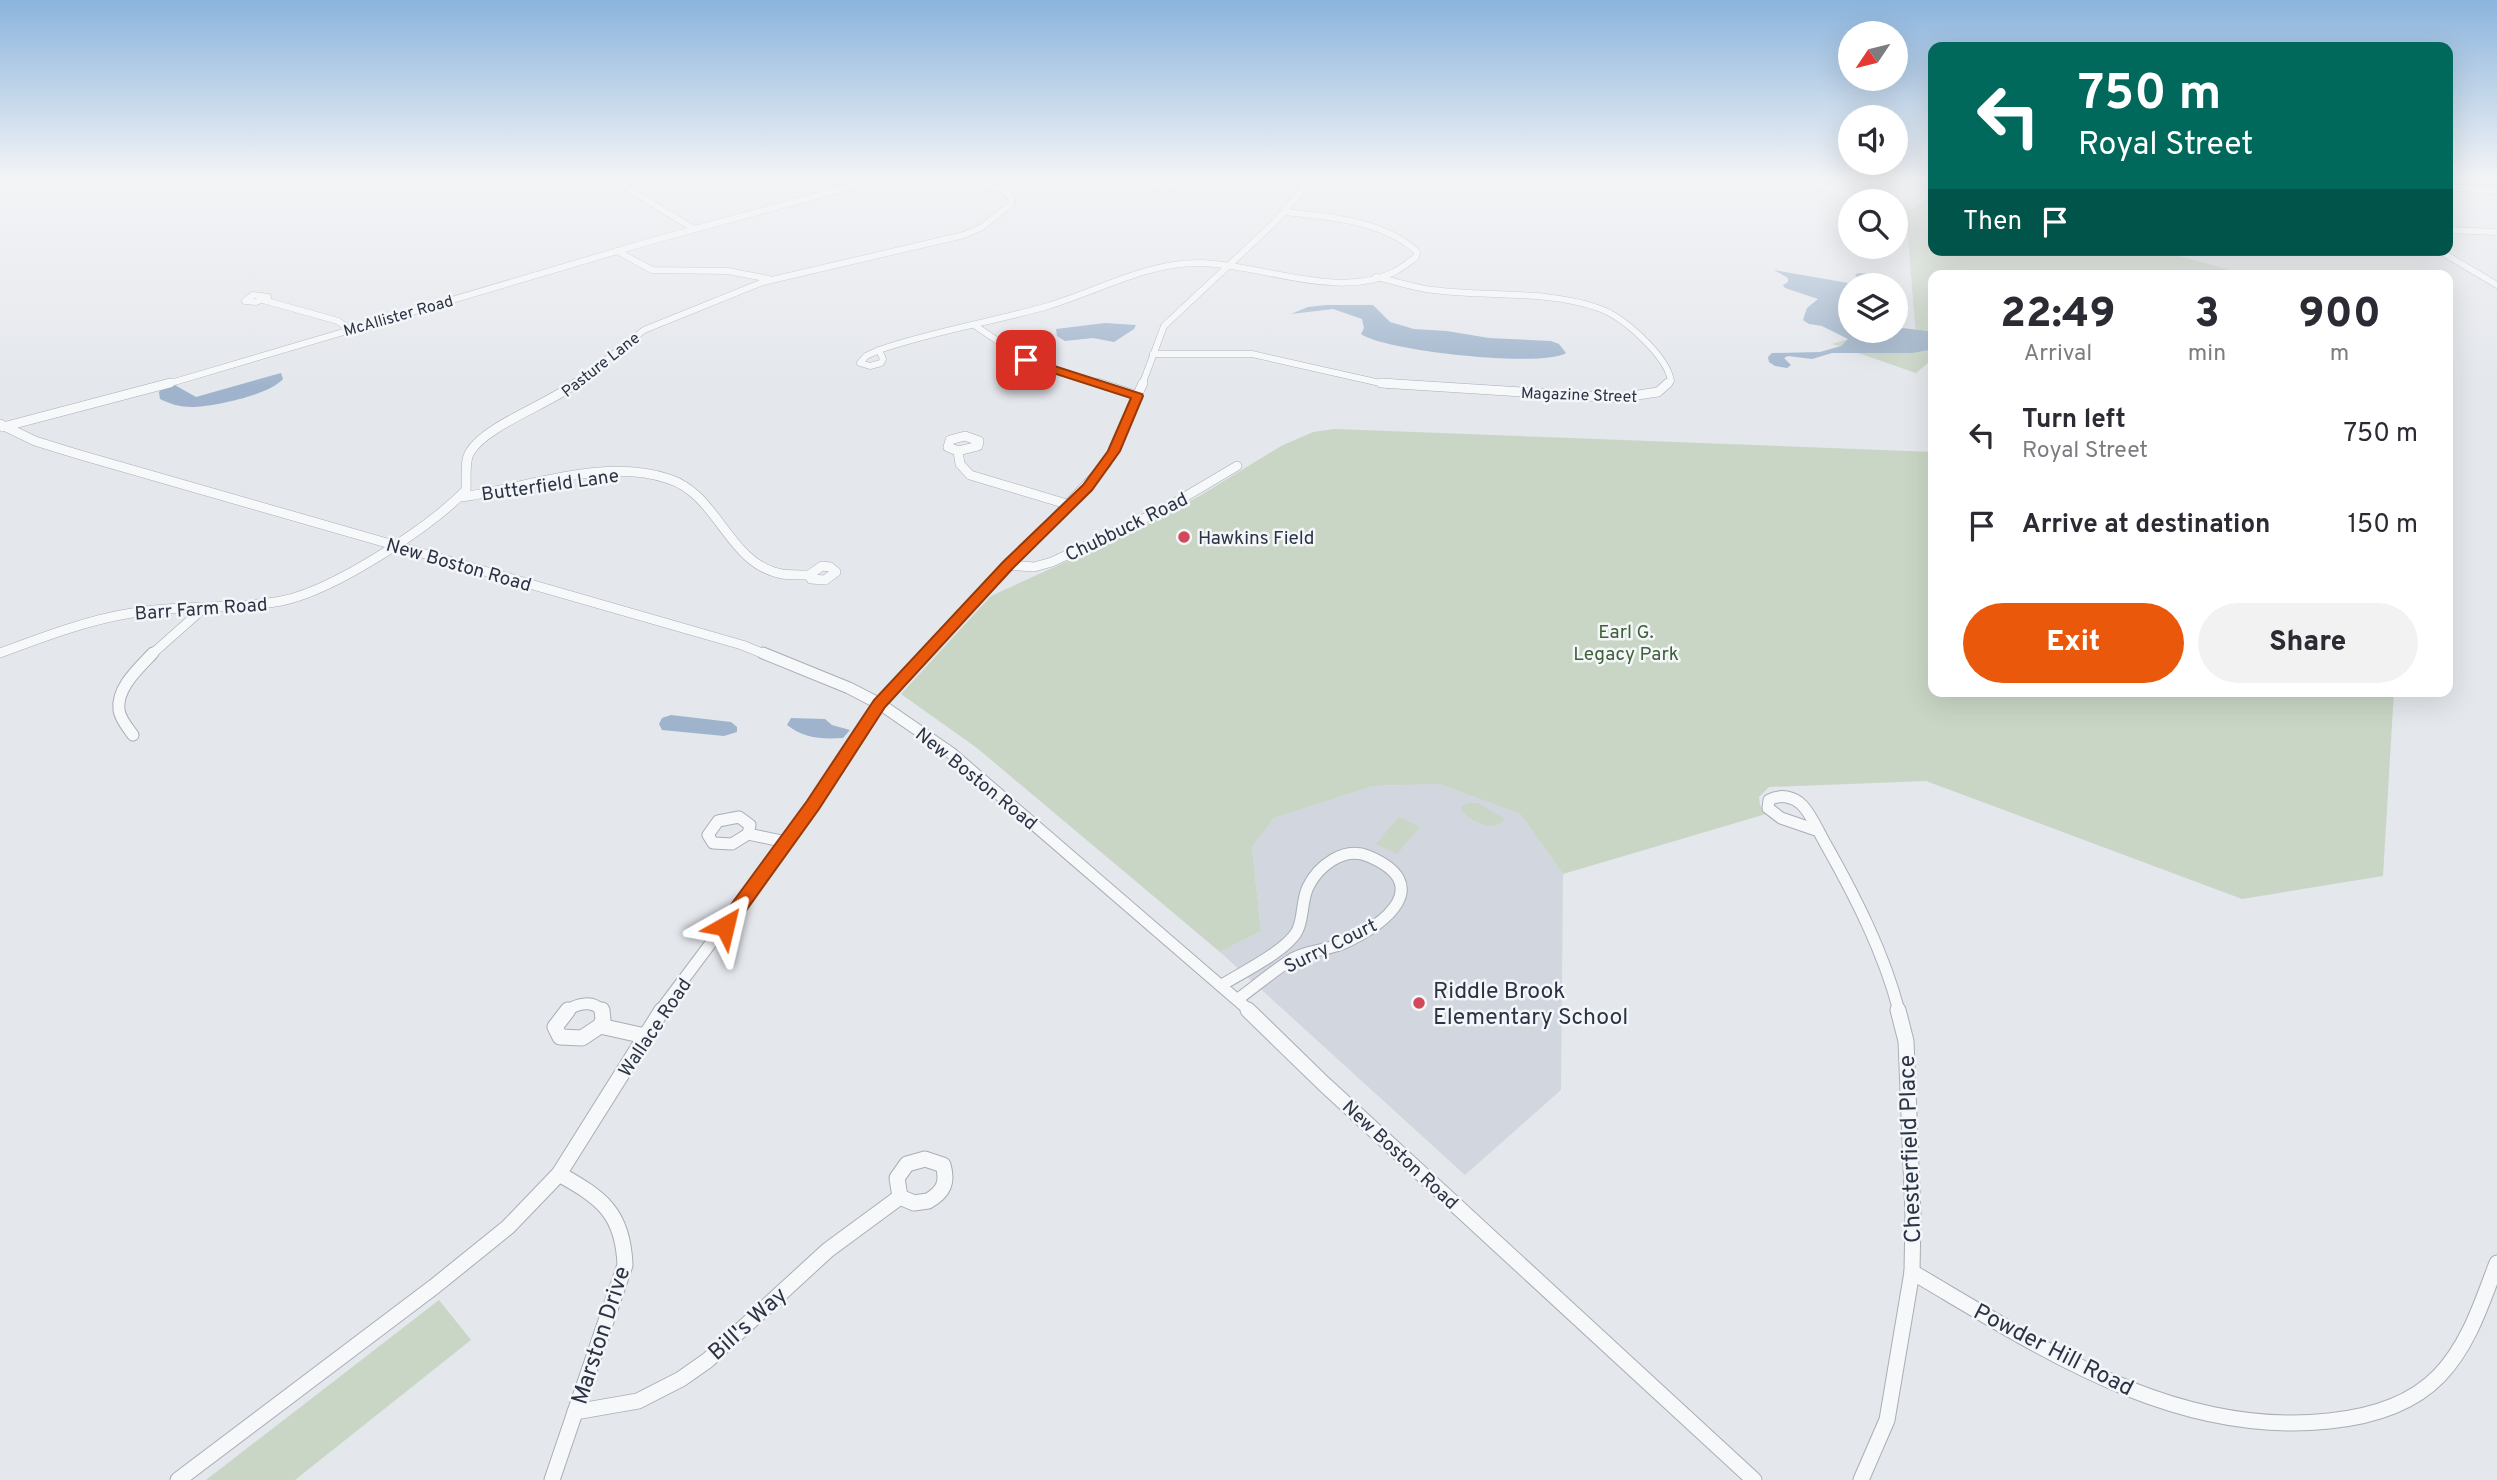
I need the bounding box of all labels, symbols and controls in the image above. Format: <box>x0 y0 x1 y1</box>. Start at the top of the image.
north arrow <box>1838 21 1908 91</box>
map controls <box>1838 21 1908 343</box>
text: 750 m <box>2078 65 2222 127</box>
icon: left <box>1963 70 2054 161</box>
button: sound <box>1838 105 1908 175</box>
text: Royal Street <box>2078 126 2253 166</box>
button: search <box>1838 189 1908 259</box>
icon: arrive <box>2036 203 2074 241</box>
text: Then <box>1963 206 2022 239</box>
button: layers <box>1838 273 1908 343</box>
text: 22:49 <box>2000 289 2116 342</box>
text: 3 <box>2194 289 2220 342</box>
text: 900 <box>2298 289 2381 342</box>
street label: McAllister Road <box>341 292 456 342</box>
street label: Pasture Lane <box>558 329 644 402</box>
pin <box>996 330 1056 390</box>
text: Arrival <box>2024 340 2092 369</box>
text: min <box>2188 340 2226 369</box>
text: m <box>2330 340 2349 369</box>
icon: arrive <box>1007 341 1045 379</box>
street label: Magazine Street <box>1520 384 1637 408</box>
text: Turn left <box>2022 404 2126 437</box>
icon: left <box>1963 416 2001 454</box>
text: 750 m <box>2344 418 2418 451</box>
text: Royal Street <box>2022 437 2148 466</box>
street label: Butterfield Lane <box>480 464 621 508</box>
street label: Chubbuck Road <box>1062 488 1192 568</box>
icon: arrive <box>1963 507 2001 545</box>
text: Arrive at destination <box>2022 509 2270 542</box>
text: 150 m <box>2347 509 2418 542</box>
place label: Hawkins Field <box>1198 527 1315 551</box>
marker: Hawkins Field <box>1176 529 1192 545</box>
street label: New Boston Road <box>383 534 534 598</box>
street label: Barr Farm Road <box>134 593 268 627</box>
button: Exit <box>1963 603 2184 683</box>
button: Share <box>2198 603 2418 683</box>
park label: Earl G. Legacy Park <box>1573 621 1679 667</box>
street label: New Boston Road <box>910 723 1042 836</box>
position arrow <box>688 889 762 963</box>
street label: Surry Court <box>1281 914 1381 980</box>
street label: Wallace Road <box>614 974 697 1082</box>
place label: Riddle Brook Elementary School <box>1433 978 1628 1033</box>
marker: Riddle Brook Elementary School <box>1411 995 1427 1011</box>
street label: Chesterfield Place <box>1894 1054 1929 1244</box>
street label: New Boston Road <box>1337 1096 1463 1215</box>
street label: Marston Drive <box>566 1263 638 1408</box>
street label: Bill's Way <box>703 1282 794 1368</box>
street label: Powder Hill Road <box>1968 1298 2138 1404</box>

